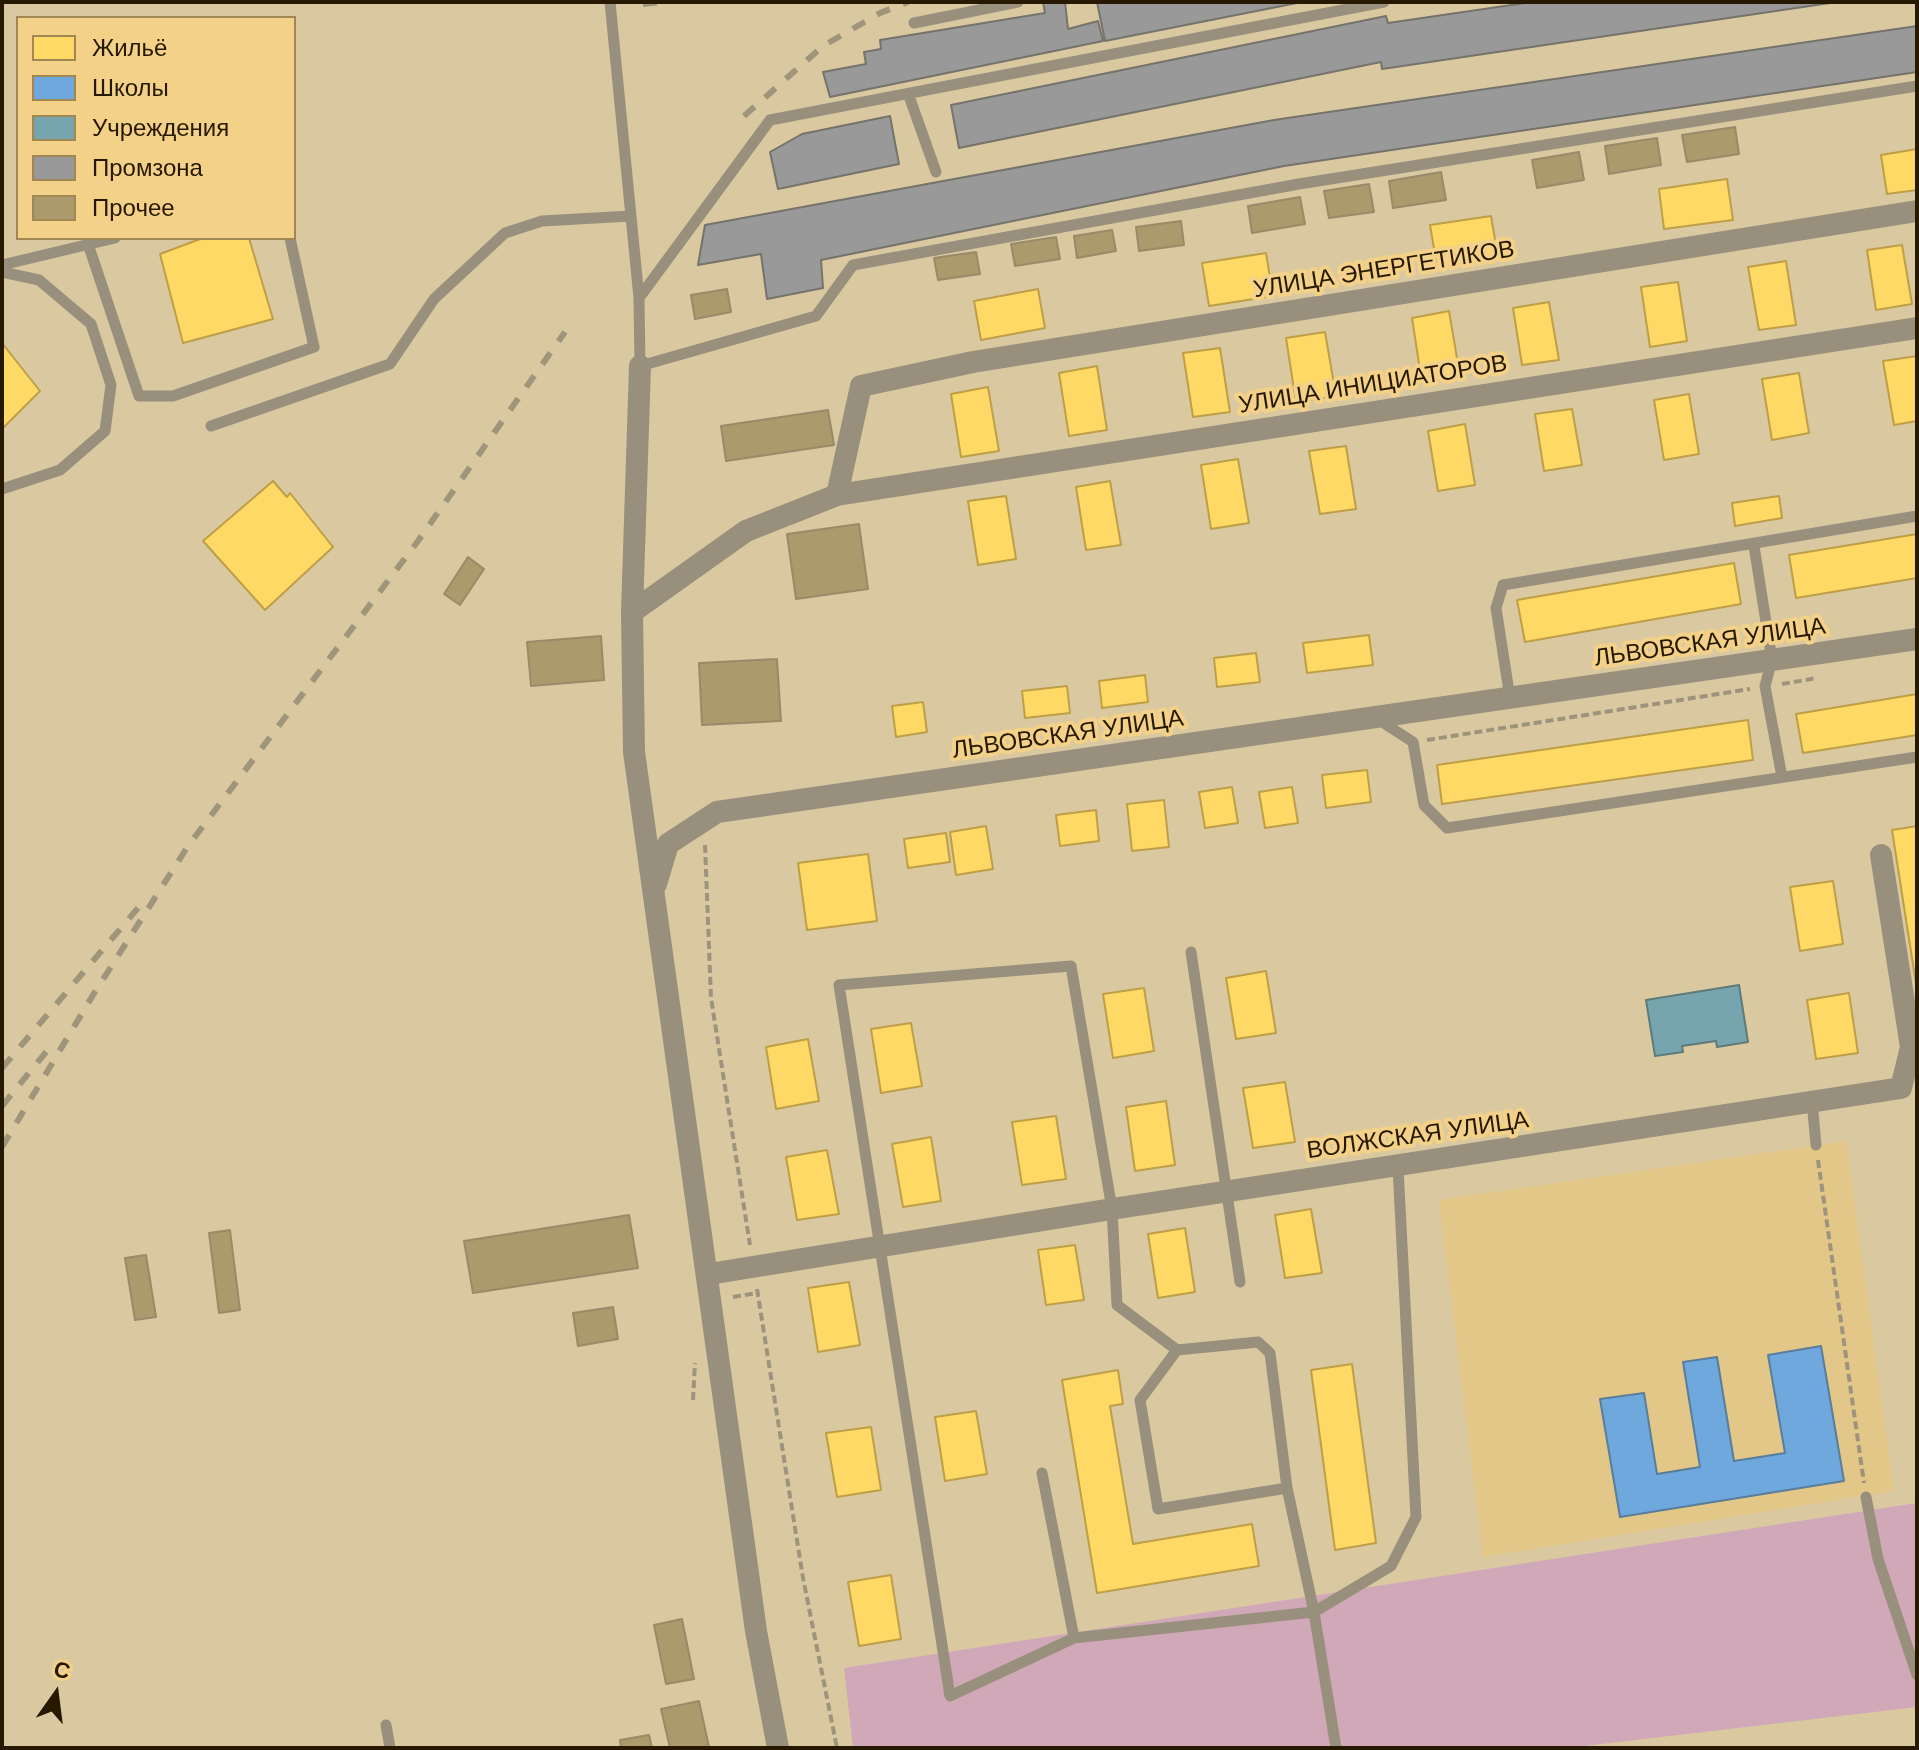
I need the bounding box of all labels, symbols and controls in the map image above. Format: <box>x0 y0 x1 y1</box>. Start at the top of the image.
legend <box>16 16 296 240</box>
text: Жильё <box>92 34 167 61</box>
text: Школы <box>92 74 169 101</box>
text: Учреждения <box>92 114 229 141</box>
text: Промзона <box>92 154 203 181</box>
text: Прочее <box>92 194 175 221</box>
street label: УЛИЦА ЭНЕРГЕТИКОВ <box>1251 235 1517 305</box>
street label: УЛИЦА ИНИЦИАТОРОВ <box>1237 350 1509 420</box>
street label: ЛЬВОВСКАЯ УЛИЦА <box>1593 613 1827 673</box>
street label: ЛЬВОВСКАЯ УЛИЦА <box>951 705 1185 765</box>
street label: ВОЛЖСКАЯ УЛИЦА <box>1305 1106 1531 1166</box>
north arrow <box>16 1654 96 1734</box>
text: С <box>51 1656 73 1684</box>

